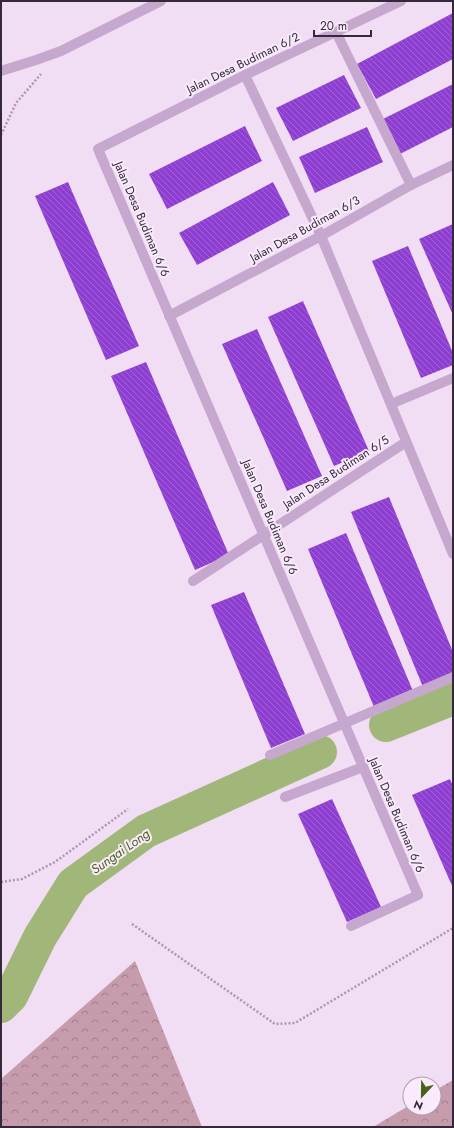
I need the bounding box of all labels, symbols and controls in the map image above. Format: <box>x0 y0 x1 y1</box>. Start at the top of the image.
scale bar <box>314 12 371 38</box>
text: 20 m <box>320 17 347 35</box>
street label: Jalan Desa Budiman 6/2 <box>182 28 303 99</box>
street label: Jalan Desa Budiman 6/6 <box>109 157 174 279</box>
street label: Jalan Desa Budiman 6/3 <box>245 191 364 268</box>
street label: Jalan Desa Budiman 6/5 <box>278 431 393 514</box>
street label: Jalan Desa Budiman 6/6 <box>237 455 302 577</box>
street label: Jalan Desa Budiman 6/6 <box>364 753 429 875</box>
water label: Sungai Long <box>87 824 154 879</box>
north arrow <box>402 1076 442 1116</box>
text: N <box>411 1096 425 1114</box>

